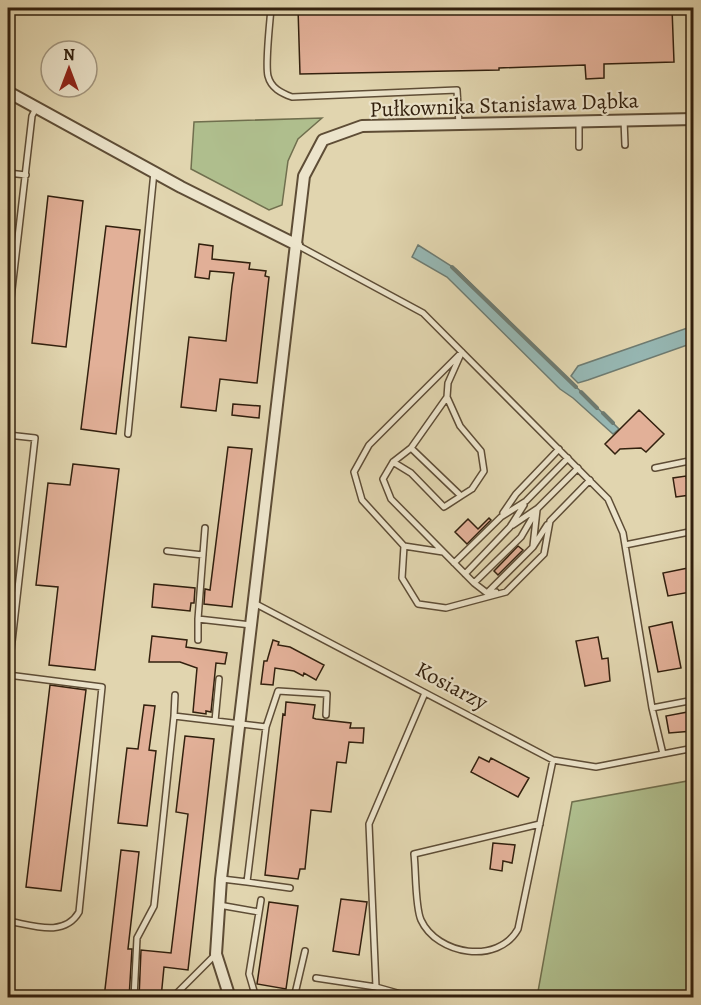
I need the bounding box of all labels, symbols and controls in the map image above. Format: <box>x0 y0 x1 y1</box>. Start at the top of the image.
north arrow <box>39 39 99 99</box>
text: N <box>63 44 75 66</box>
street label: Pułkownika Stanisława Dąbka <box>369 85 640 125</box>
street label: Kosiarzy <box>410 654 493 717</box>

